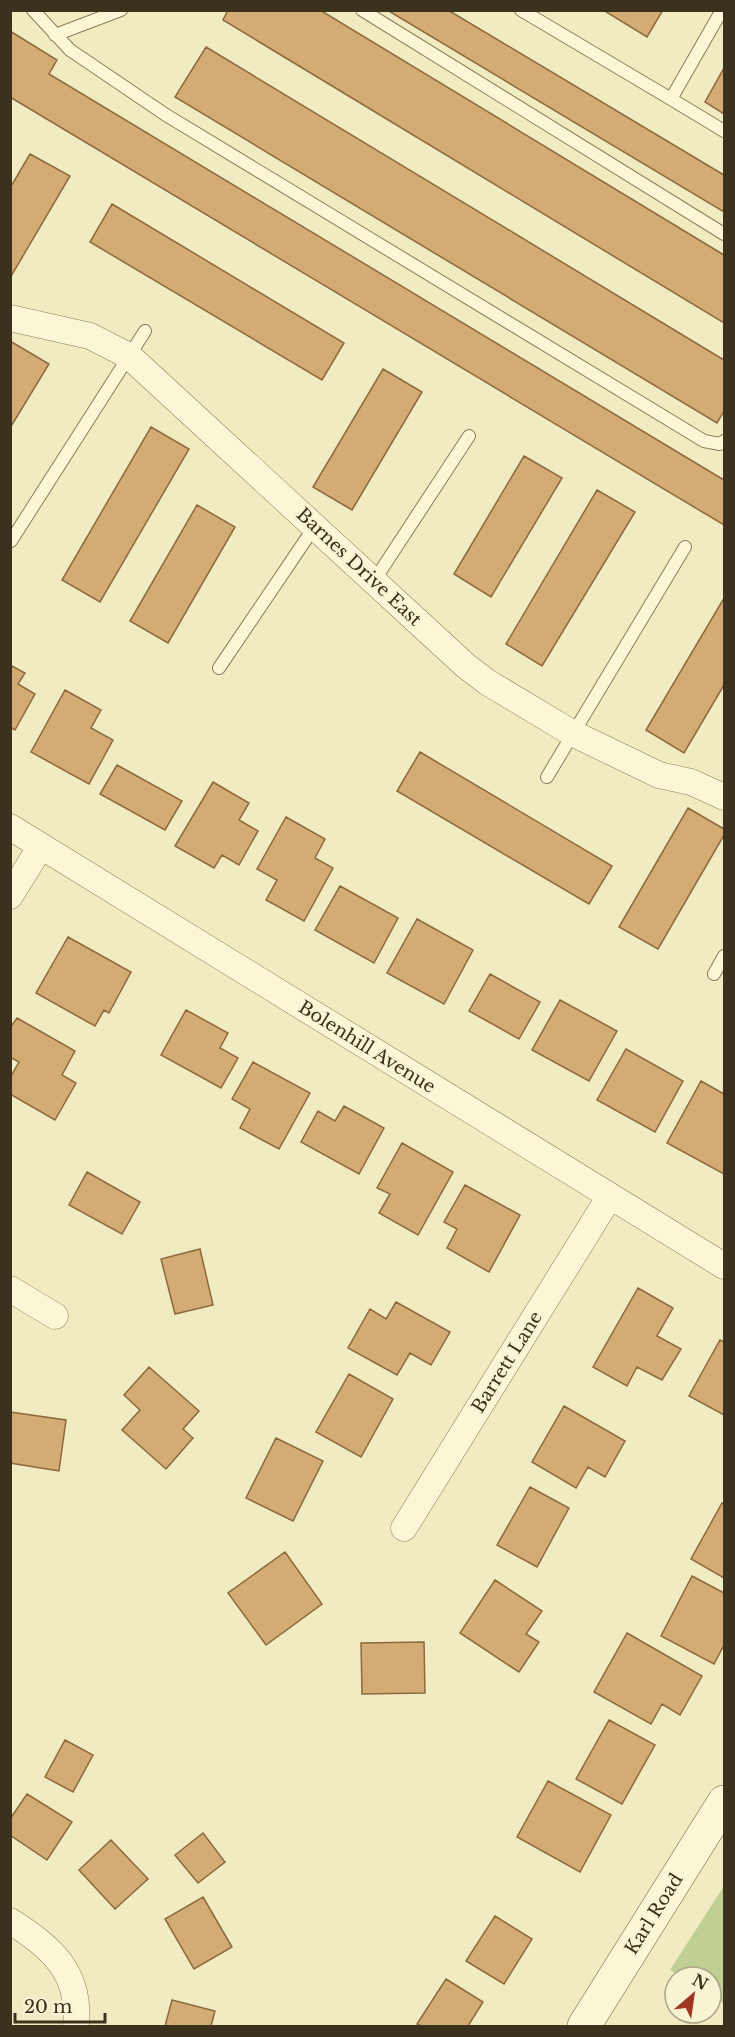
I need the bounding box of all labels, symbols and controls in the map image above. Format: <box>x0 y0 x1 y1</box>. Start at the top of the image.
street label: Barnes Drive East <box>292 503 426 631</box>
street label: Bolenhill Avenue <box>294 996 440 1098</box>
street label: Barrett Lane <box>467 1307 547 1417</box>
street label: Karl Road <box>620 1869 688 1959</box>
north arrow <box>663 1965 723 2025</box>
text: N <box>689 1969 712 1994</box>
scale bar <box>15 1986 105 2024</box>
text: 20 m <box>24 1996 72 2018</box>

